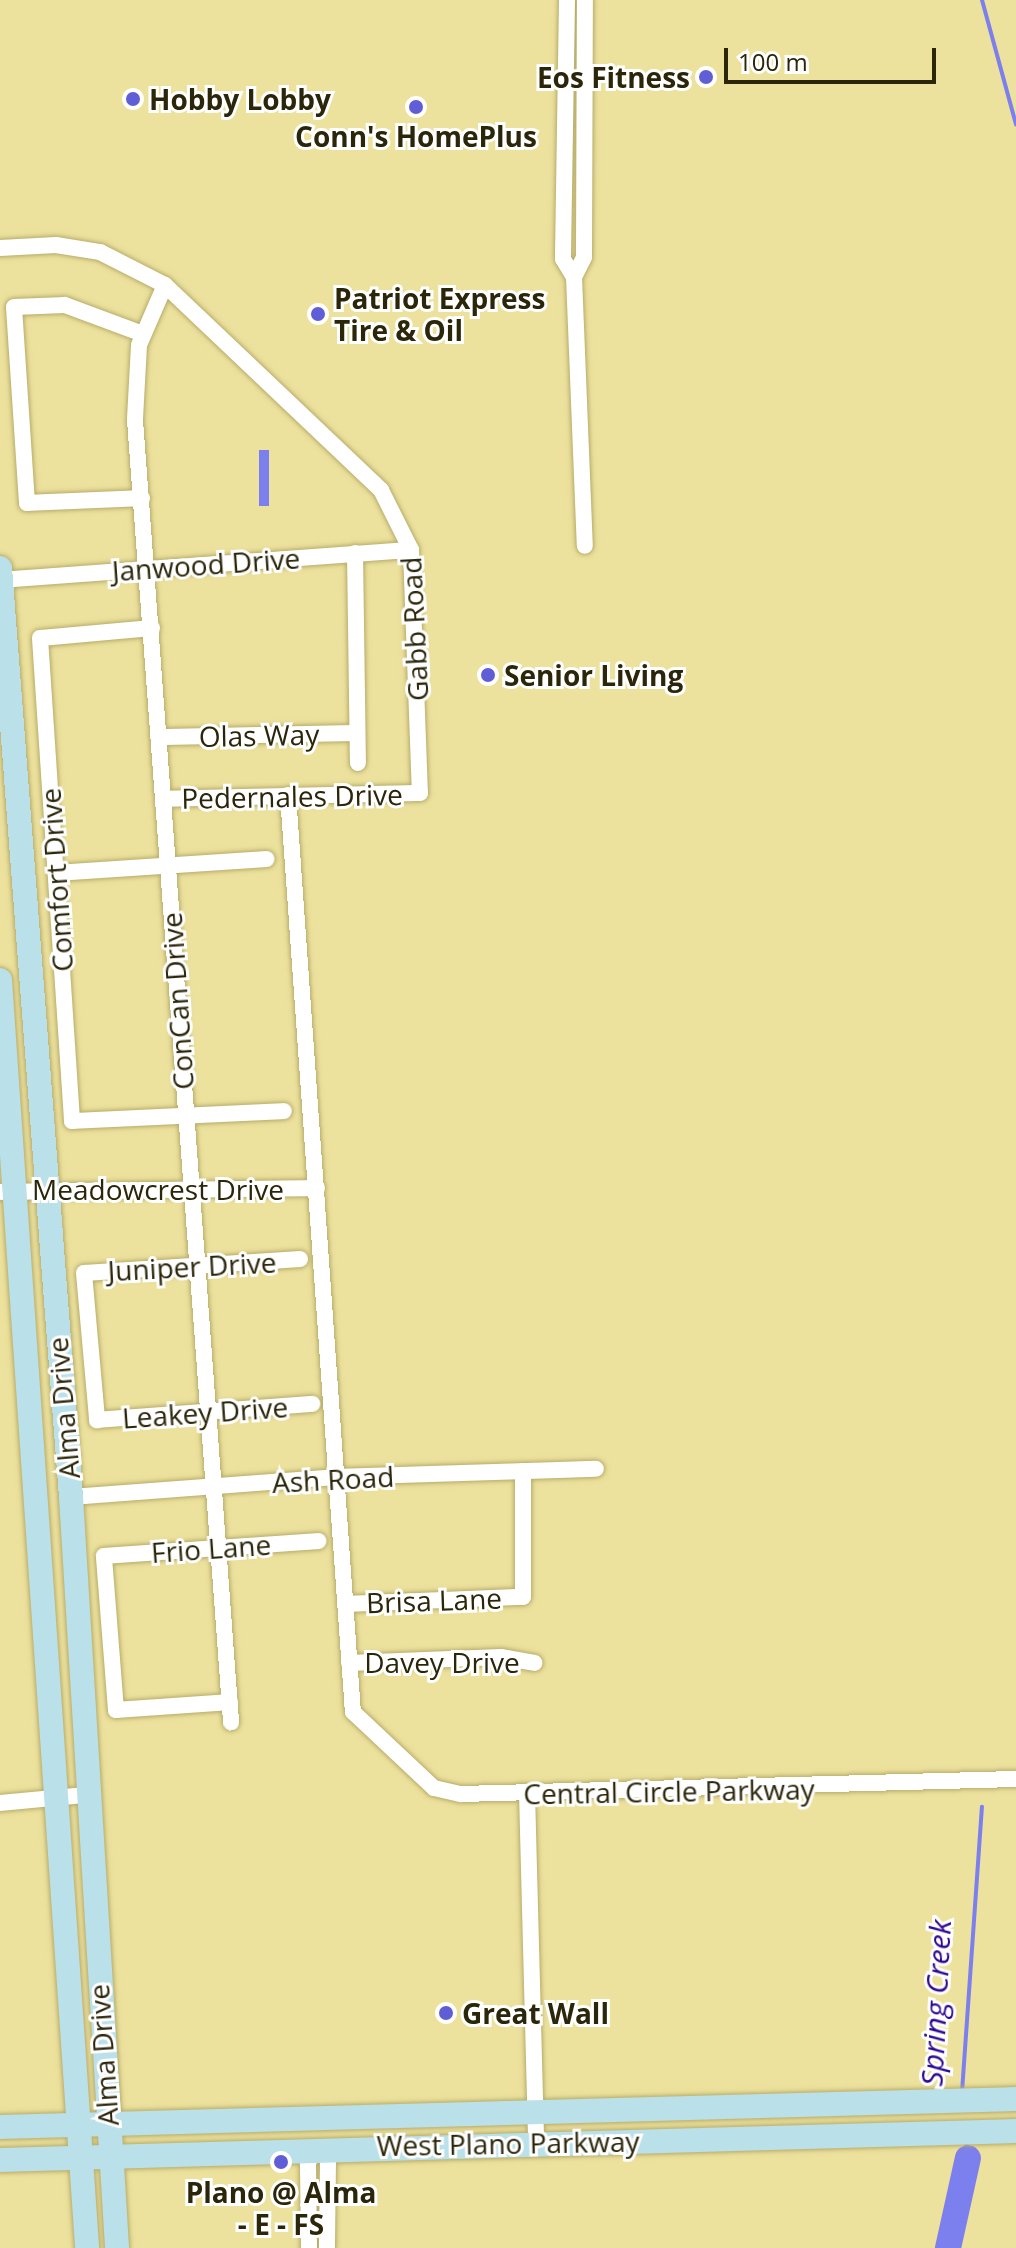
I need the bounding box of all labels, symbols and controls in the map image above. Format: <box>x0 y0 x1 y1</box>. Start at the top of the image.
scale bar <box>728 32 940 82</box>
text: 100 m <box>738 45 808 78</box>
place label: Eos Fitness <box>537 60 690 94</box>
marker: Eos Fitness <box>697 68 715 86</box>
place label: Hobby Lobby <box>149 82 331 116</box>
marker: Hobby Lobby <box>124 90 142 108</box>
marker: Conn's HomePlus <box>407 98 425 116</box>
place label: Conn's HomePlus <box>295 119 537 153</box>
place label: Patriot Express Tire & Oil <box>334 281 545 347</box>
marker: Patriot Express Tire & Oil <box>309 305 327 323</box>
street label: Janwood Drive <box>111 541 301 587</box>
street label: Gabb Road <box>393 556 435 702</box>
place label: Senior Living <box>504 658 683 692</box>
marker: Senior Living <box>479 666 497 684</box>
street label: Olas Way <box>198 717 320 753</box>
street label: Pedernales Drive <box>181 777 403 815</box>
street label: Comfort Drive <box>33 787 79 973</box>
street label: ConCan Drive <box>154 911 200 1091</box>
street label: Meadowcrest Drive <box>32 1172 284 1206</box>
street label: Juniper Drive <box>107 1245 277 1287</box>
street label: Alma Drive <box>40 1336 86 1480</box>
street label: Leakey Drive <box>121 1389 289 1435</box>
street label: Ash Road <box>271 1459 395 1499</box>
street label: Frio Lane <box>150 1527 272 1569</box>
street label: Brisa Lane <box>366 1581 502 1619</box>
street label: Davey Drive <box>364 1645 520 1679</box>
street label: Central Circle Parkway <box>523 1772 815 1810</box>
water label: Spring Creek <box>914 1919 958 2087</box>
street label: Alma Drive <box>81 1983 125 2127</box>
place label: Great Wall <box>462 1996 609 2030</box>
marker: Great Wall <box>437 2004 455 2022</box>
street label: West Plano Parkway <box>376 2124 640 2162</box>
marker: Plano @ Alma - E - FS <box>272 2153 290 2171</box>
place label: Plano @ Alma - E - FS <box>186 2175 376 2241</box>

